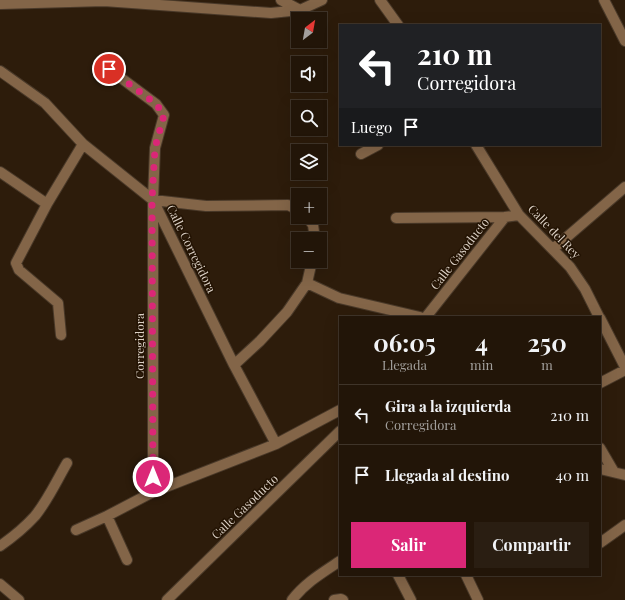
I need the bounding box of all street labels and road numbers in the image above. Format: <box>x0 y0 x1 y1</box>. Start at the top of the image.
street label: Calle del Rey <box>525 201 585 262</box>
street label: Calle Corregidora <box>164 202 220 295</box>
street label: Calle Gasoducto <box>426 214 493 293</box>
street label: Corregidora <box>131 313 147 379</box>
street label: Calle Gasoducto <box>207 470 281 542</box>

